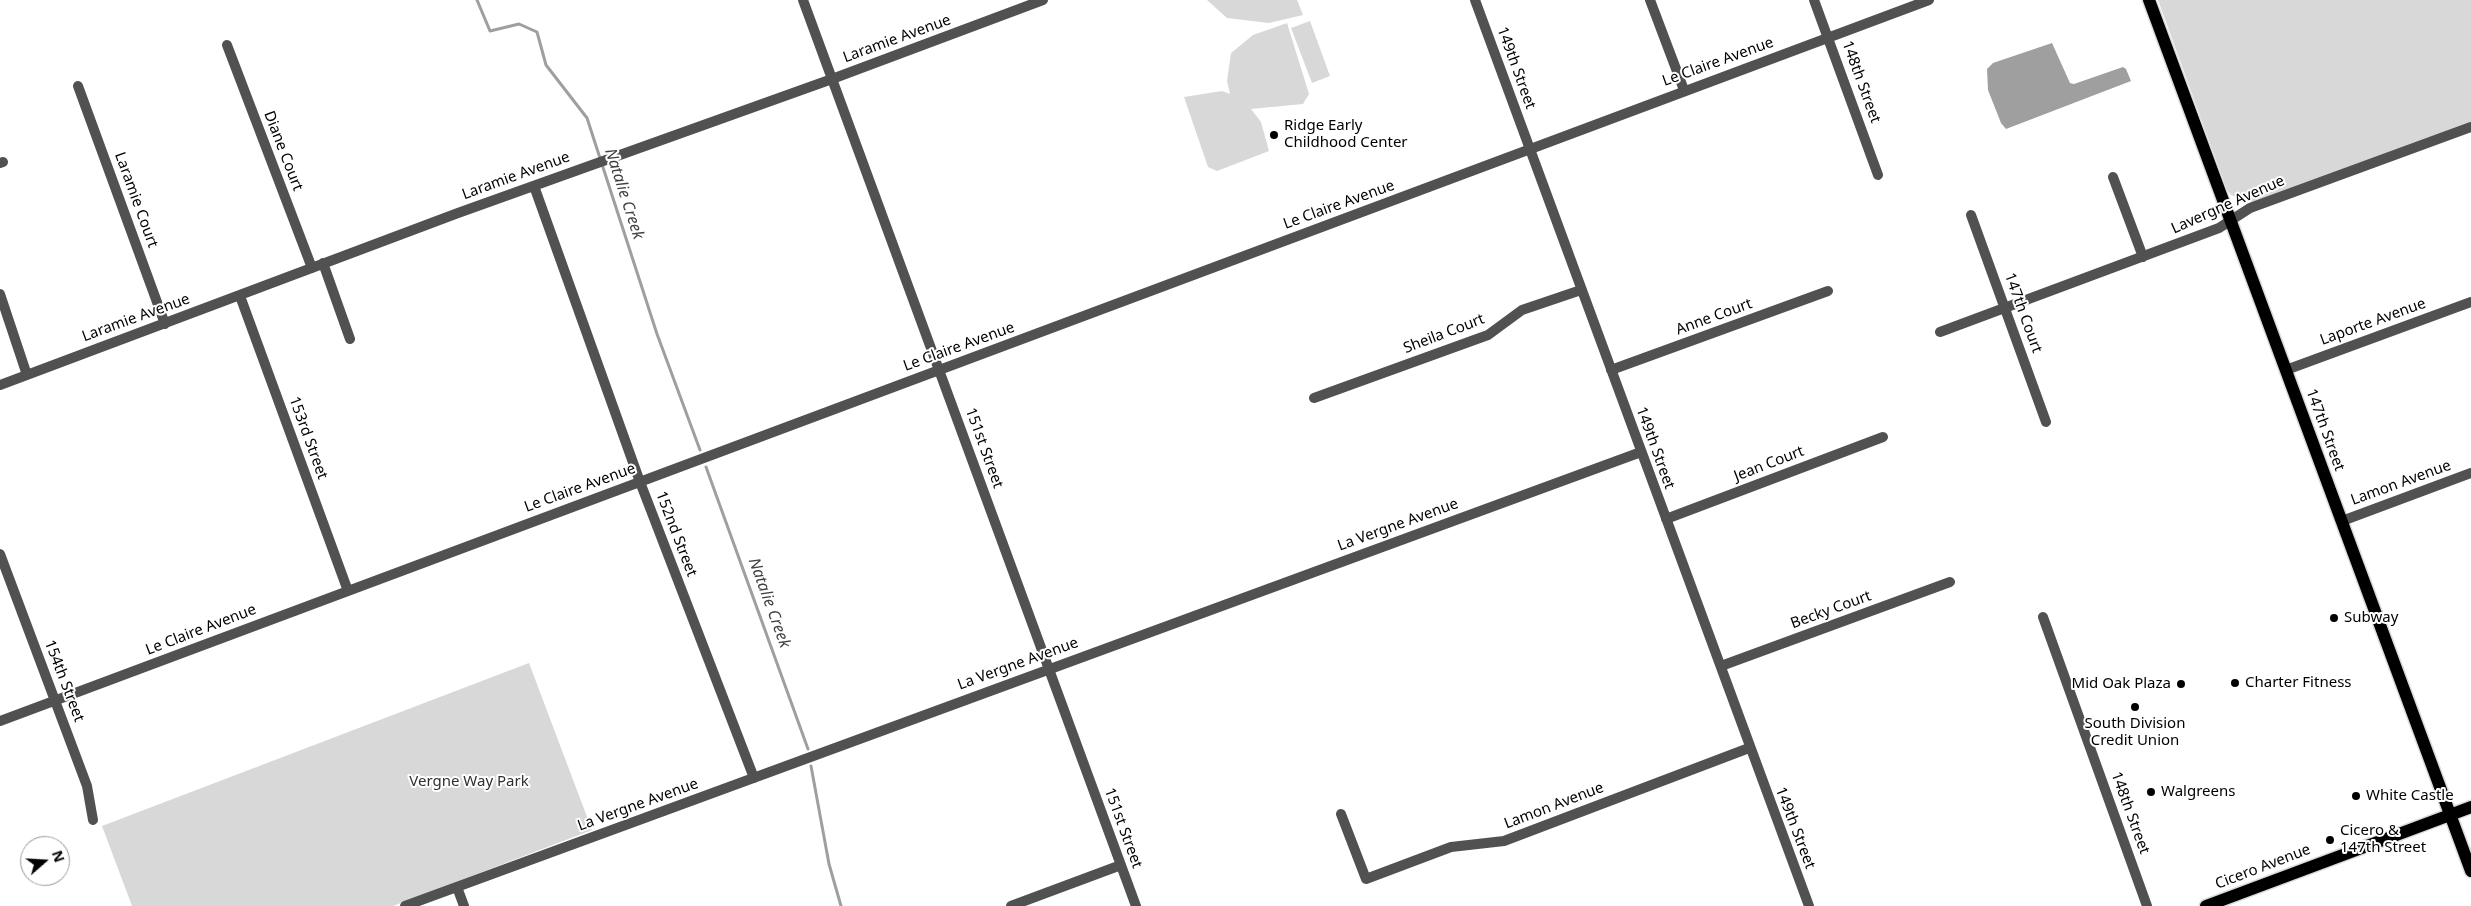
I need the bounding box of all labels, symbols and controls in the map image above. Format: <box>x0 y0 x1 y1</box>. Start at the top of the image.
street label: Laramie Avenue <box>841 11 953 67</box>
street label: 149th Street <box>1493 24 1539 112</box>
street label: Le Claire Avenue <box>1660 34 1776 90</box>
street label: 148th Street <box>1838 38 1884 126</box>
street label: Diane Court <box>259 108 307 194</box>
place label: Ridge Early Childhood Center <box>1284 117 1408 152</box>
marker: Ridge Early Childhood Center <box>1268 129 1280 141</box>
water label: Natalie Creek <box>600 146 648 242</box>
street label: Laramie Avenue <box>460 148 572 204</box>
street label: Laramie Court <box>110 150 162 250</box>
street label: Lavergne Avenue <box>2169 172 2287 238</box>
street label: Le Claire Avenue <box>1281 177 1397 233</box>
street label: 147th Court <box>2000 271 2046 355</box>
street label: Laramie Avenue <box>80 290 192 346</box>
street label: Anne Court <box>1673 295 1755 339</box>
street label: Laporte Avenue <box>2318 295 2428 349</box>
street label: Sheila Court <box>1401 310 1487 358</box>
street label: Le Claire Avenue <box>901 319 1017 375</box>
street label: 147th Street <box>2302 386 2348 474</box>
street label: 153rd Street <box>285 394 331 482</box>
street label: 149th Street <box>1632 404 1678 492</box>
street label: 151st Street <box>961 405 1007 491</box>
street label: Jean Court <box>1731 442 1807 486</box>
street label: Lamon Avenue <box>2348 457 2454 509</box>
street label: Le Claire Avenue <box>522 460 638 516</box>
street label: 152nd Street <box>651 489 701 579</box>
street label: La Vergne Avenue <box>1335 495 1461 555</box>
water label: Natalie Creek <box>744 555 794 651</box>
street label: Becky Court <box>1788 587 1874 633</box>
street label: Le Claire Avenue <box>143 601 259 659</box>
place label: Subway <box>2344 609 2398 627</box>
marker: Subway <box>2328 612 2340 624</box>
street label: La Vergne Avenue <box>955 634 1081 694</box>
street label: 154th Street <box>40 638 88 724</box>
place label: Charter Fitness <box>2245 674 2351 692</box>
place label: Mid Oak Plaza <box>2072 675 2171 693</box>
marker: Charter Fitness <box>2229 677 2241 689</box>
marker: Mid Oak Plaza <box>2175 678 2187 690</box>
marker: South Division Credit Union <box>2129 701 2141 713</box>
place label: South Division Credit Union <box>2085 715 2185 750</box>
street label: 148th Street <box>2107 769 2153 857</box>
park label: Vergne Way Park <box>409 773 529 791</box>
street label: La Vergne Avenue <box>575 775 701 835</box>
street label: Lamon Avenue <box>1502 779 1606 833</box>
place label: Walgreens <box>2161 783 2235 801</box>
street label: 151st Street <box>1100 785 1146 871</box>
street label: 149th Street <box>1771 785 1819 871</box>
marker: Walgreens <box>2145 786 2157 798</box>
place label: White Castle <box>2366 787 2454 805</box>
marker: White Castle <box>2350 790 2362 802</box>
place label: Cicero & 147th Street <box>2340 822 2426 857</box>
marker: Cicero & 147th Street <box>2324 834 2336 846</box>
north arrow <box>20 836 70 886</box>
street label: Cicero Avenue <box>2213 841 2313 893</box>
text: N <box>48 848 70 865</box>

